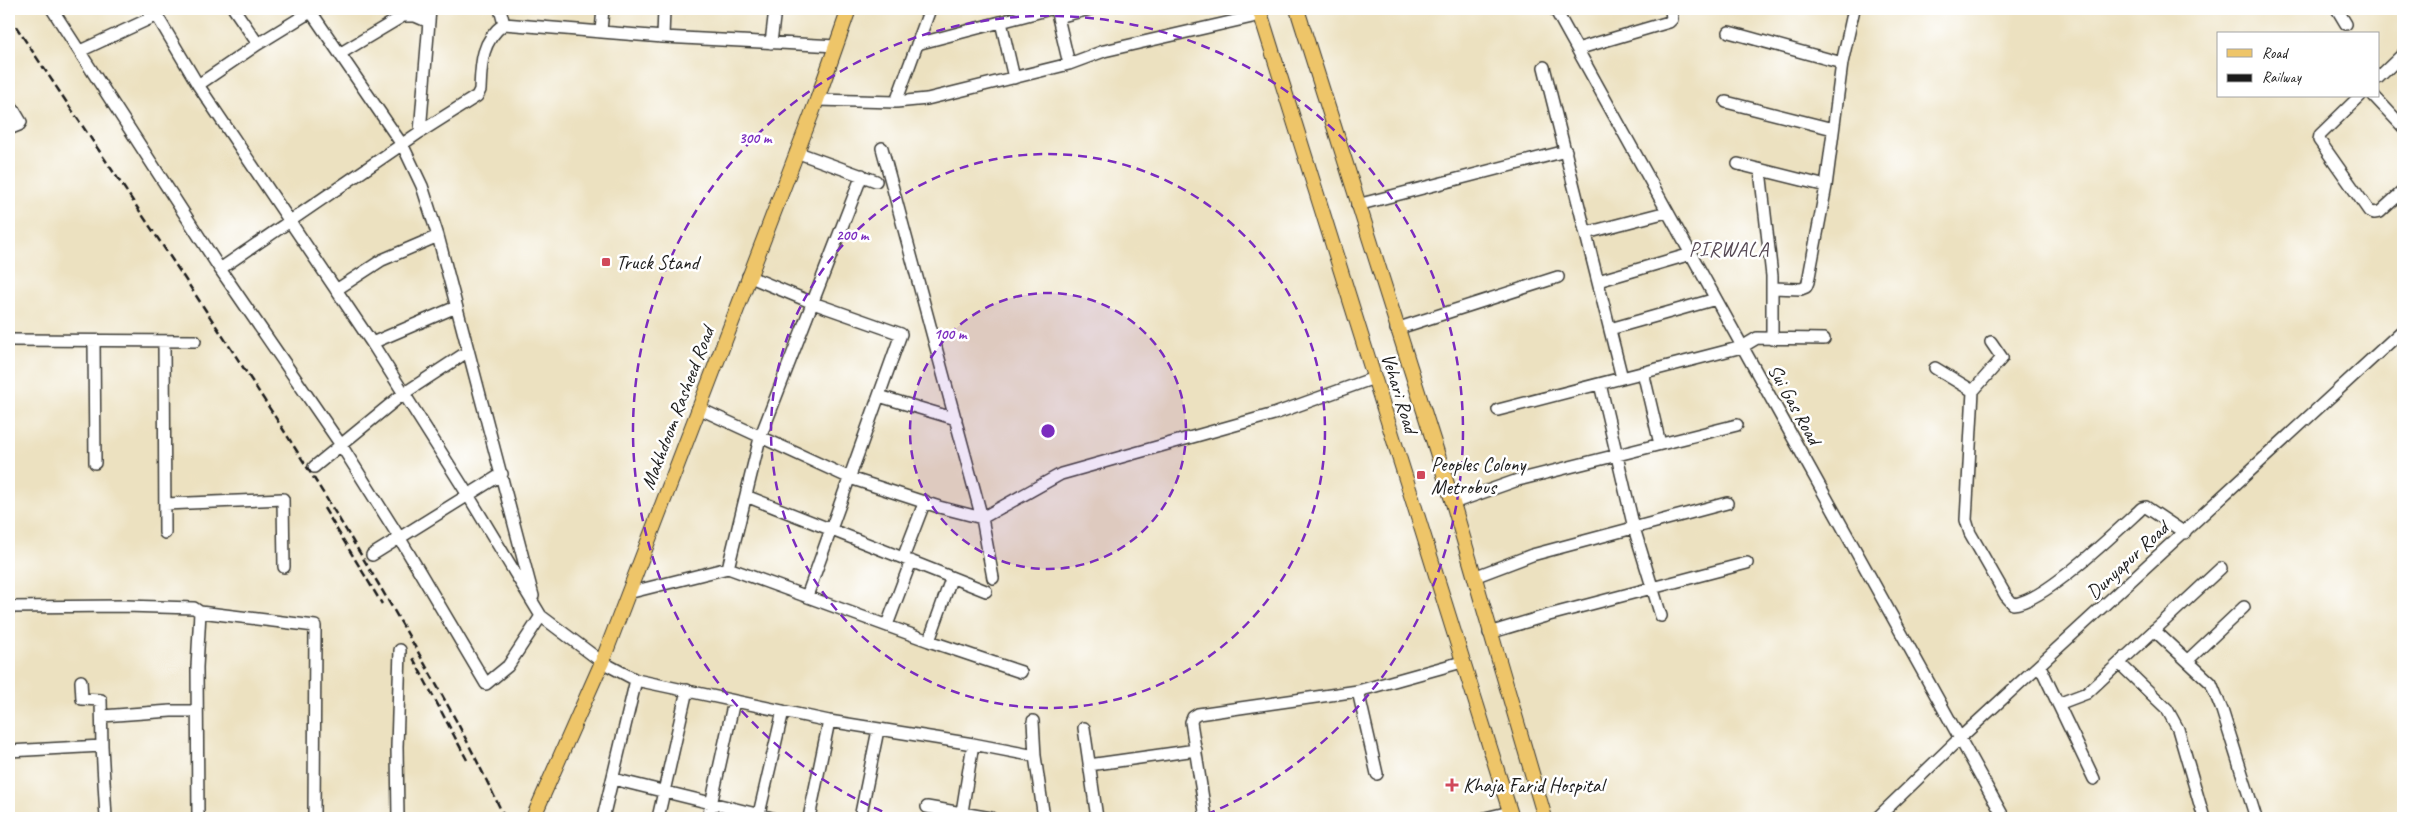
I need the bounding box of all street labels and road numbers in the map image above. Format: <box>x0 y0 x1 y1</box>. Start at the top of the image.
street label: Makhdoom Rasheed Road <box>635 321 721 493</box>
street label: Vehari Road <box>1376 350 1424 439</box>
street label: Sui Gas Road <box>1762 360 1828 451</box>
street label: Dunyapur Road <box>2081 514 2176 605</box>

